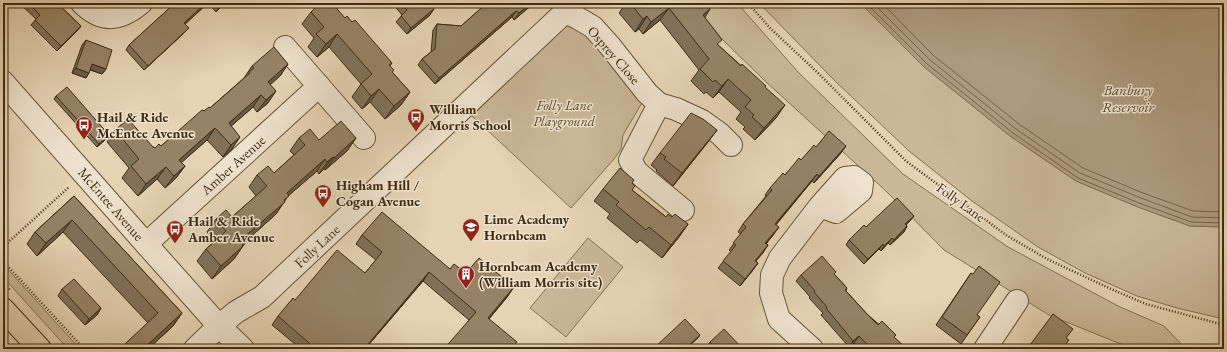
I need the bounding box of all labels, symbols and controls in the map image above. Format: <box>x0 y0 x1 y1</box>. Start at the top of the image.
street label: Osprey Close <box>584 22 645 88</box>
water label: Banbury Reservoir <box>1102 80 1155 116</box>
park label: Folly Lane Playground <box>533 96 596 130</box>
place label: William Morris School <box>429 100 511 134</box>
bus stop icon: William Morris School <box>406 107 426 132</box>
place label: Hail & Ride McEntee Avenue <box>97 108 194 142</box>
bus stop icon: Hail & Ride McEntee Avenue <box>74 115 94 140</box>
street label: Amber Avenue <box>196 131 269 199</box>
street label: McEntee Avenue <box>74 164 148 245</box>
place label: Higham Hill / Cogan Avenue <box>336 176 420 210</box>
street label: Folly Lane <box>933 178 989 226</box>
bus stop icon: Higham Hill / Cogan Avenue <box>313 183 333 208</box>
place label: Lime Academy Hornbeam <box>484 210 570 244</box>
place label: Hail & Ride Amber Avenue <box>187 212 275 246</box>
school or university icon: Lime Academy Hornbeam <box>461 217 481 242</box>
bus stop icon: Hail & Ride Amber Avenue <box>165 219 185 244</box>
street label: Folly Lane <box>290 220 344 272</box>
place label: Hornbeam Academy (William Morris site) <box>479 257 602 291</box>
building icon: Hornbeam Academy (William Morris site) <box>456 264 476 289</box>

